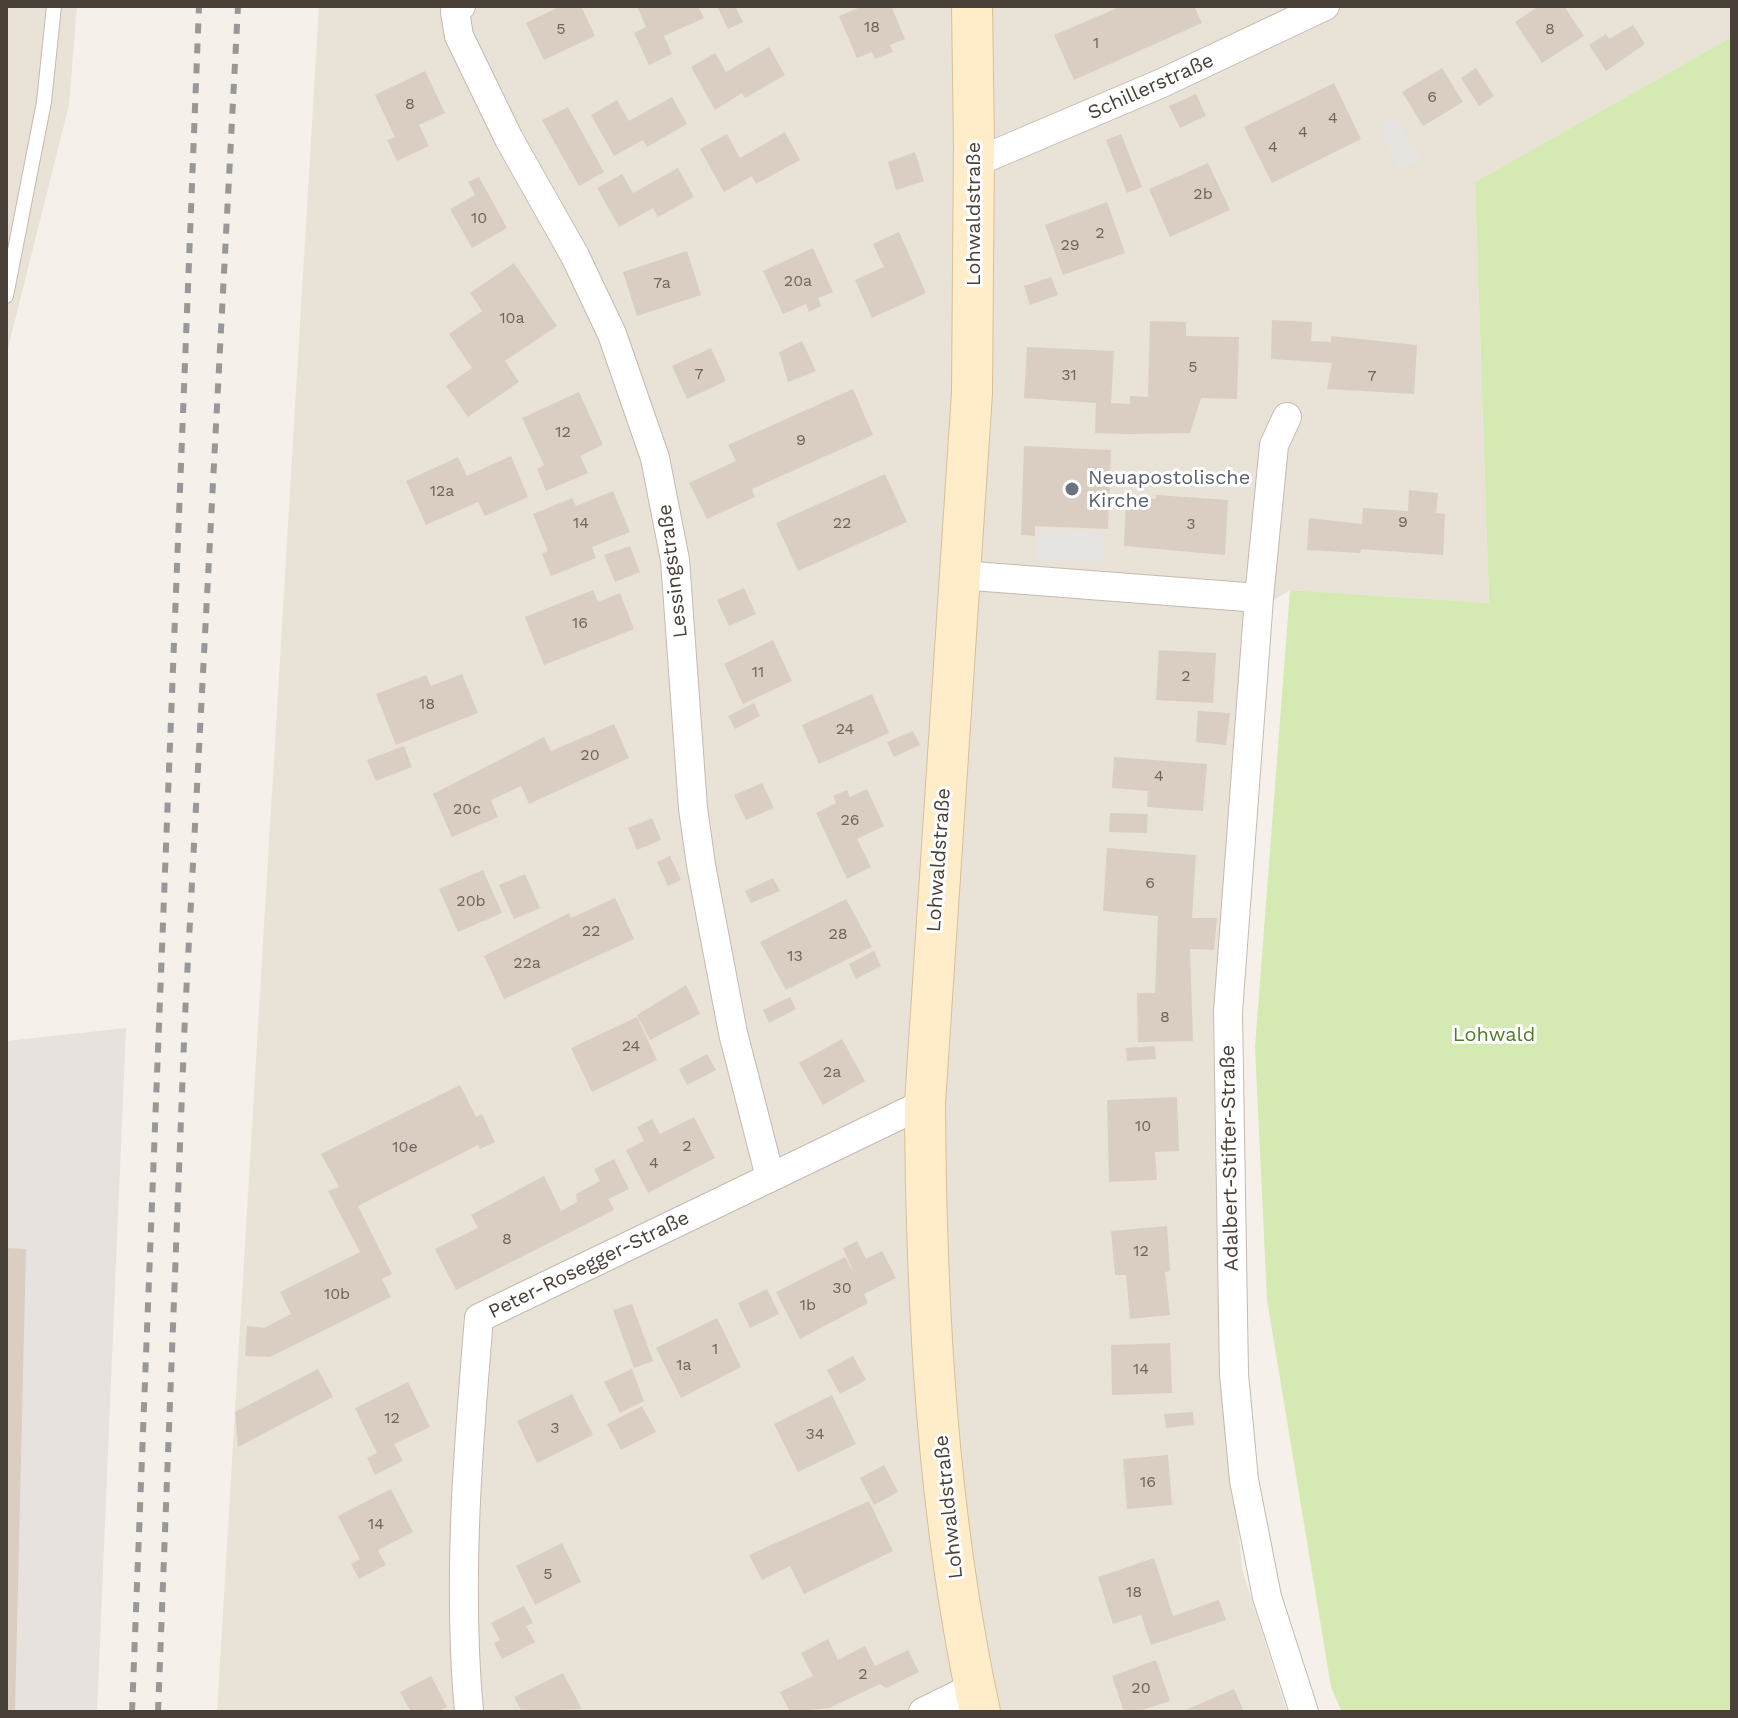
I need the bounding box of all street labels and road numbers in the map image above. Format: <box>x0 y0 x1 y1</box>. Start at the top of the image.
street label: Schillerstraße <box>1084 49 1218 125</box>
street label: Lohwaldstraße <box>962 142 986 286</box>
street label: Lessingstraße <box>653 503 693 639</box>
street label: Lohwaldstraße <box>922 787 956 933</box>
street label: Adalbert-Stifter-Straße <box>1216 1045 1244 1271</box>
street label: Peter-Rosegger-Straße <box>485 1206 693 1324</box>
street label: Lohwaldstraße <box>930 1434 968 1580</box>

